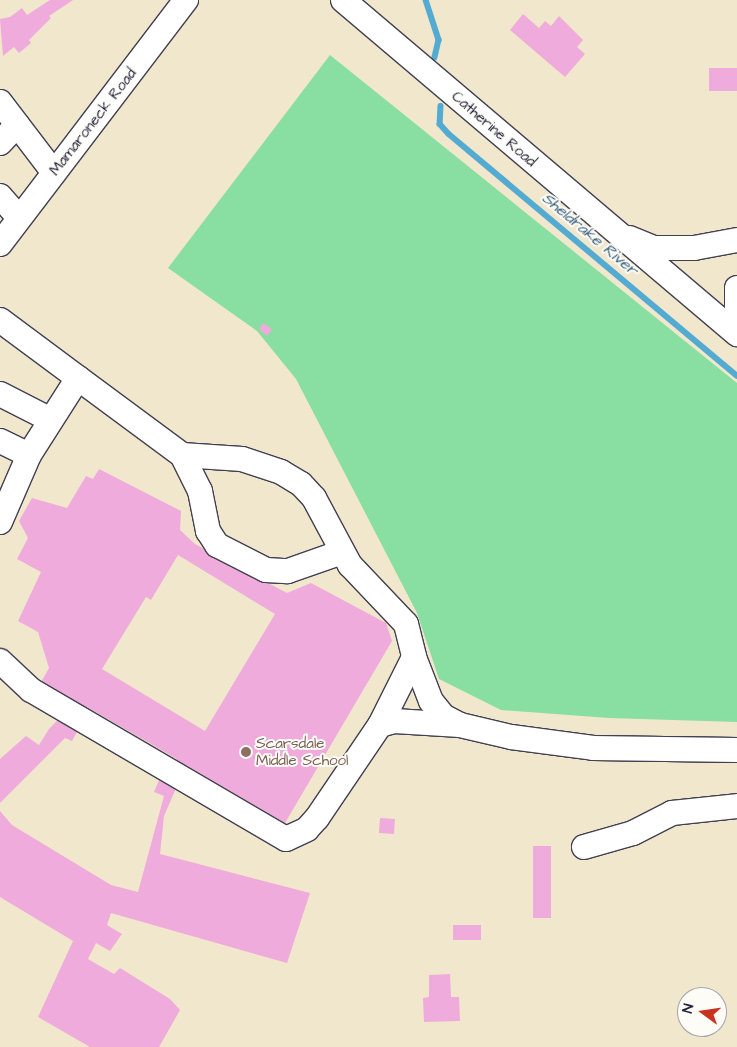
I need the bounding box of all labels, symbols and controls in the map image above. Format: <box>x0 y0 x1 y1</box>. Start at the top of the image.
street label: Mamaroneck Road <box>46 65 140 179</box>
street label: Catherine Road <box>448 87 540 171</box>
water label: Sheldrake River <box>538 188 642 280</box>
place label: Scarsdale Middle School <box>256 734 348 769</box>
marker: Scarsdale Middle School <box>240 746 252 758</box>
north arrow <box>677 987 727 1037</box>
text: N <box>678 1002 699 1015</box>

